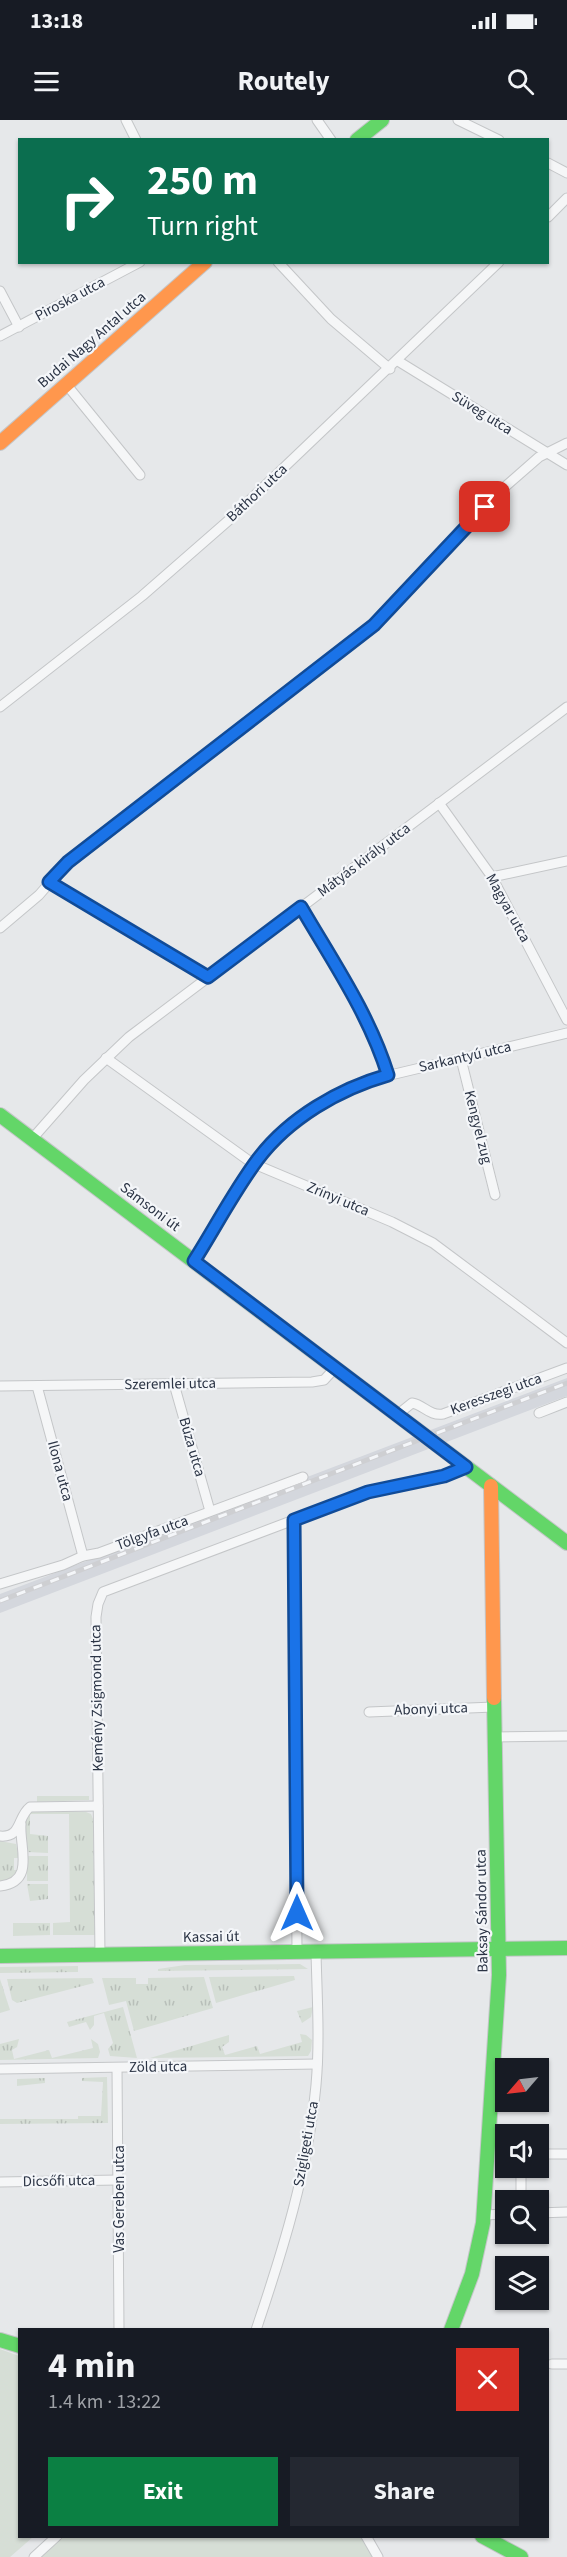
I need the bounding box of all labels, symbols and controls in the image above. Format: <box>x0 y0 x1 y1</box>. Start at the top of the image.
text: 13:18 <box>30 5 83 37</box>
text: Routely <box>237 62 330 101</box>
icon: menu <box>30 65 63 98</box>
icon: search <box>504 65 537 98</box>
text: 250 m <box>147 151 258 211</box>
icon: right <box>48 162 126 240</box>
text: Turn right <box>147 207 258 246</box>
street label: Piroska utca <box>31 272 109 326</box>
street label: Budai Nagy Antal utca <box>33 287 151 393</box>
street label: Süveg utca <box>447 386 517 440</box>
street label: Báthori utca <box>222 459 292 527</box>
pin <box>459 481 510 532</box>
icon: arrive <box>468 490 501 523</box>
street label: Mátyás király utca <box>313 818 415 902</box>
street label: Magyar utca <box>480 870 536 946</box>
street label: Sarkantyú utca <box>417 1036 513 1078</box>
street label: Kengyel zug <box>459 1088 497 1166</box>
street label: Zrínyi utca <box>303 1176 373 1222</box>
street label: Sámsoni út <box>116 1177 184 1237</box>
street label: Keresszegi utca <box>447 1368 545 1420</box>
street label: Szeremlei utca <box>124 1373 216 1395</box>
street label: Búza utca <box>174 1415 210 1479</box>
street label: Ilona utca <box>42 1438 78 1504</box>
street label: Tölgyfa utca <box>113 1510 191 1556</box>
street label: Kemény Zsigmond utca <box>85 1624 109 1772</box>
street label: Abonyi utca <box>394 1697 468 1721</box>
street label: Baksay Sándor utca <box>470 1849 494 1973</box>
position arrow <box>265 1881 329 1945</box>
street label: Kassai út <box>183 1926 239 1948</box>
street label: Zöld utca <box>129 2056 187 2078</box>
north arrow <box>495 2058 549 2112</box>
map controls <box>495 2058 549 2310</box>
street label: Szigligeti utca <box>288 2099 324 2189</box>
button: sound <box>495 2124 549 2178</box>
street label: Vas Gereben utca <box>109 2145 130 2253</box>
street label: Dicsőfi utca <box>23 2170 95 2192</box>
button: search <box>495 2190 549 2244</box>
button: layers <box>495 2256 549 2310</box>
text: 4 min <box>48 2340 136 2391</box>
button: close <box>456 2348 519 2411</box>
text: 1.4 km · 13:22 <box>48 2388 161 2416</box>
button: Exit <box>48 2457 278 2526</box>
button: Share <box>290 2457 519 2526</box>

